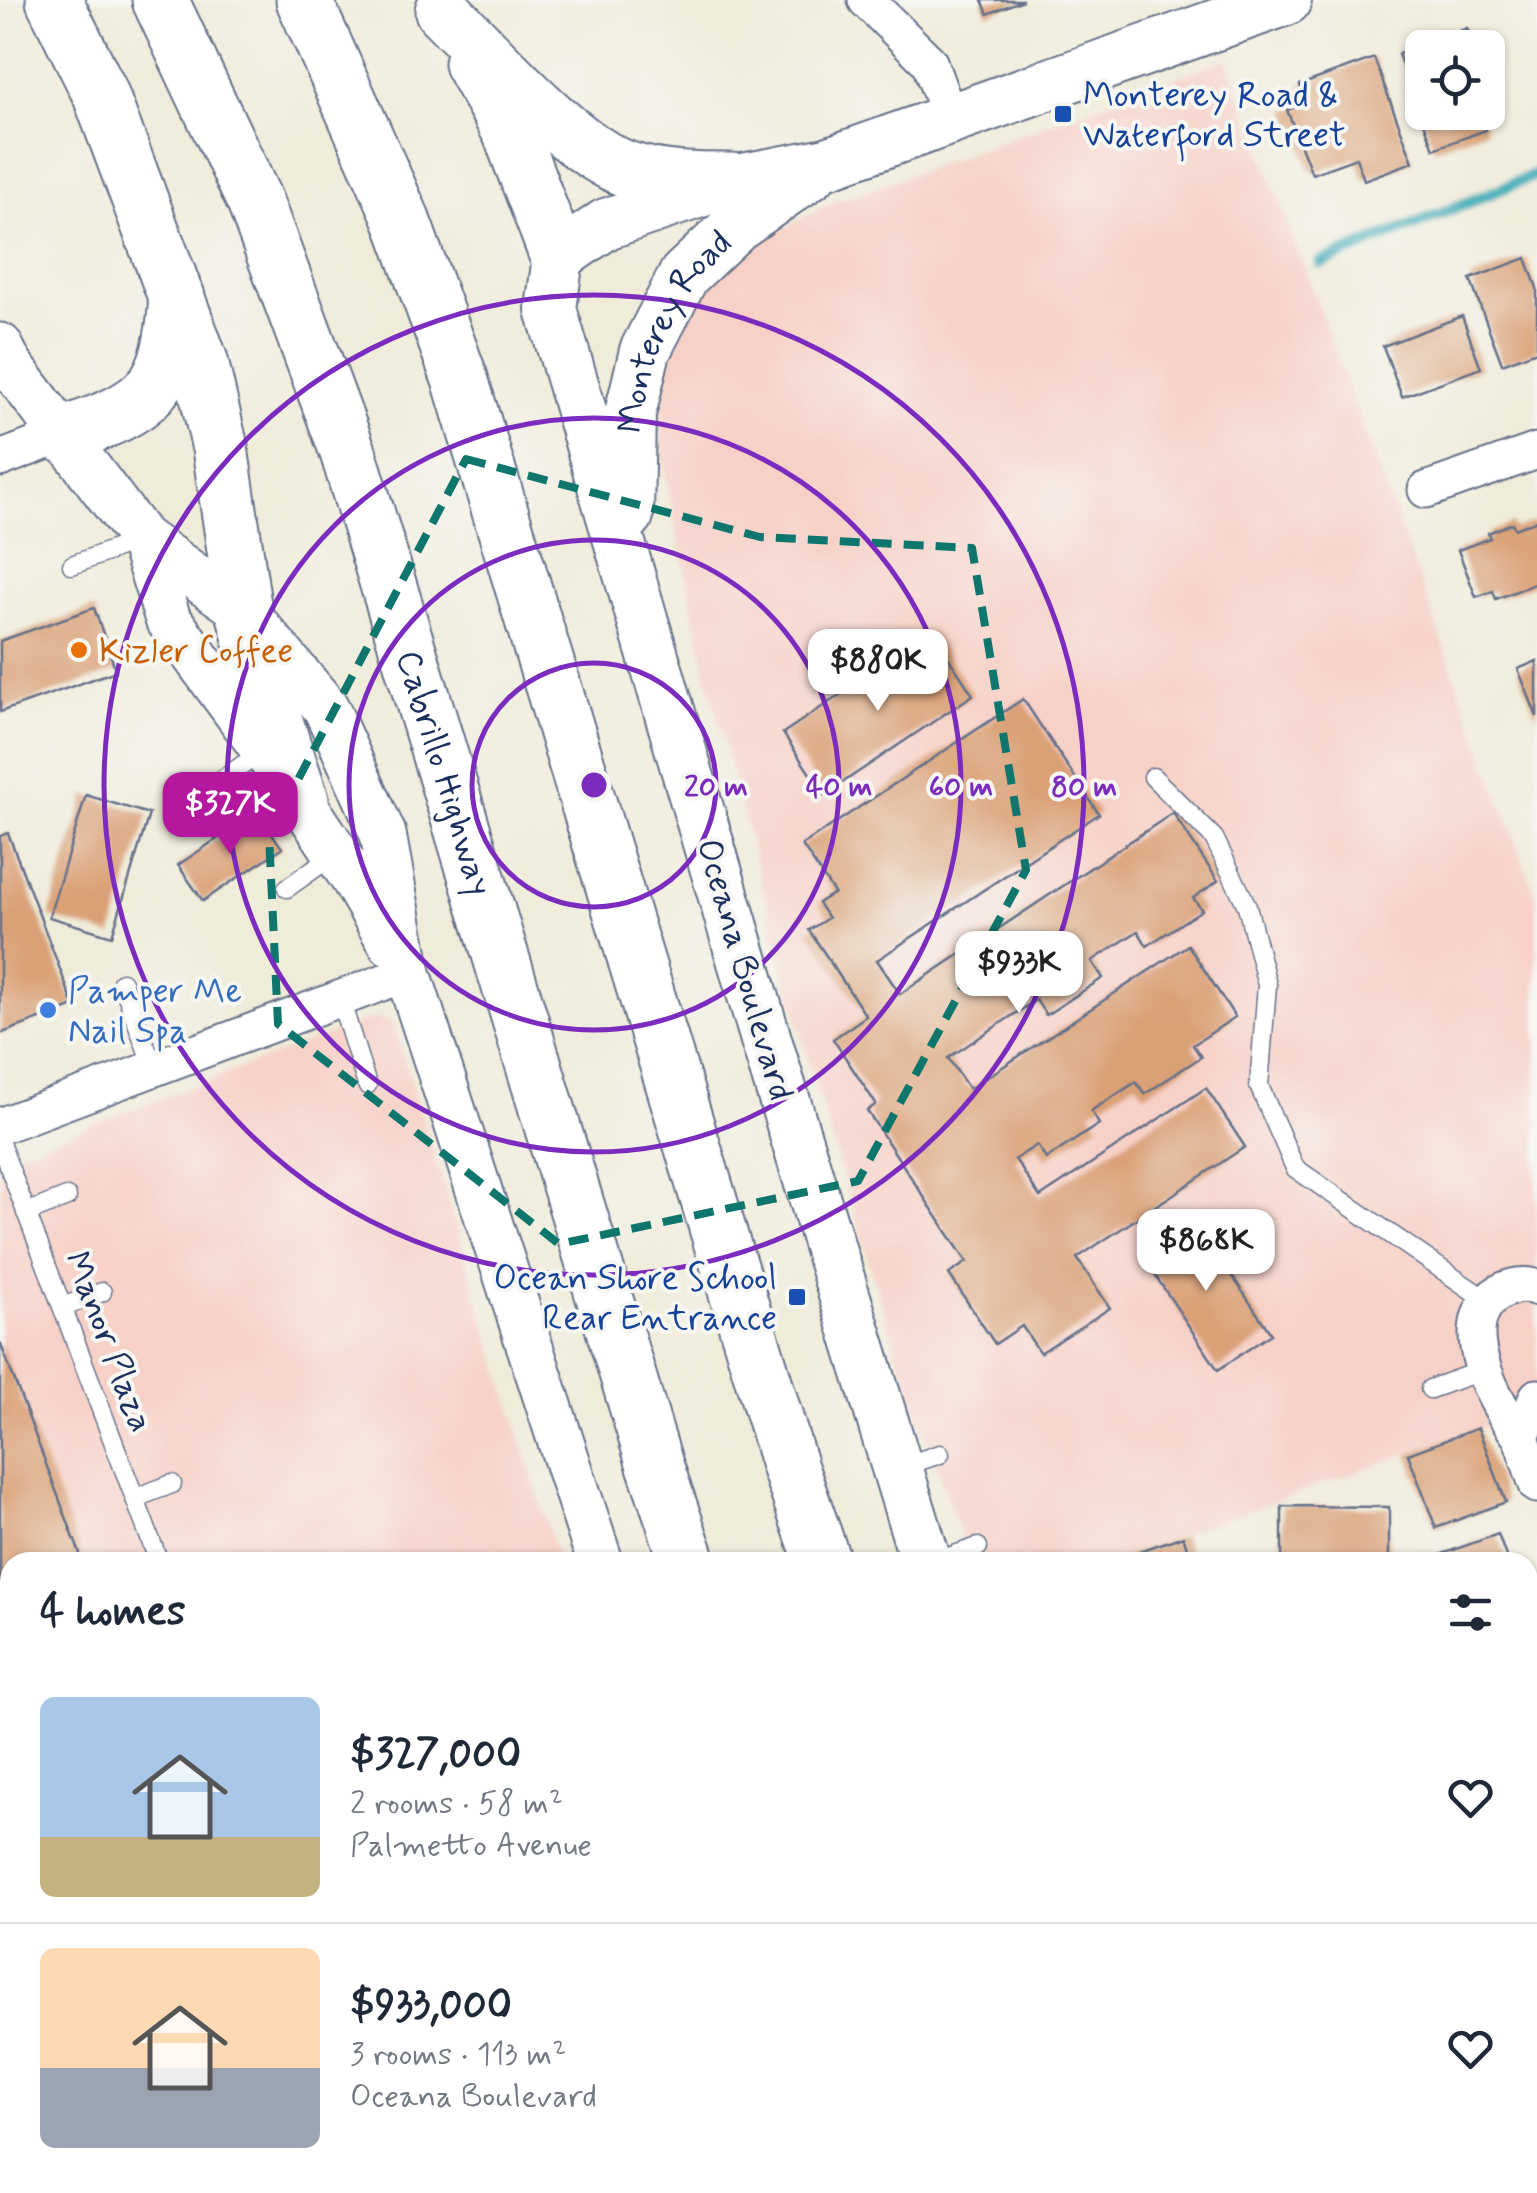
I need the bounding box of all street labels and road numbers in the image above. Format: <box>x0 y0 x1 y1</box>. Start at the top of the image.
street label: Monterey Road <box>609 221 742 433</box>
street label: Cabrillo Highway <box>384 645 502 901</box>
street label: Oceana Boulevard <box>685 833 803 1106</box>
street label: Manor Plaza <box>53 1245 164 1439</box>

